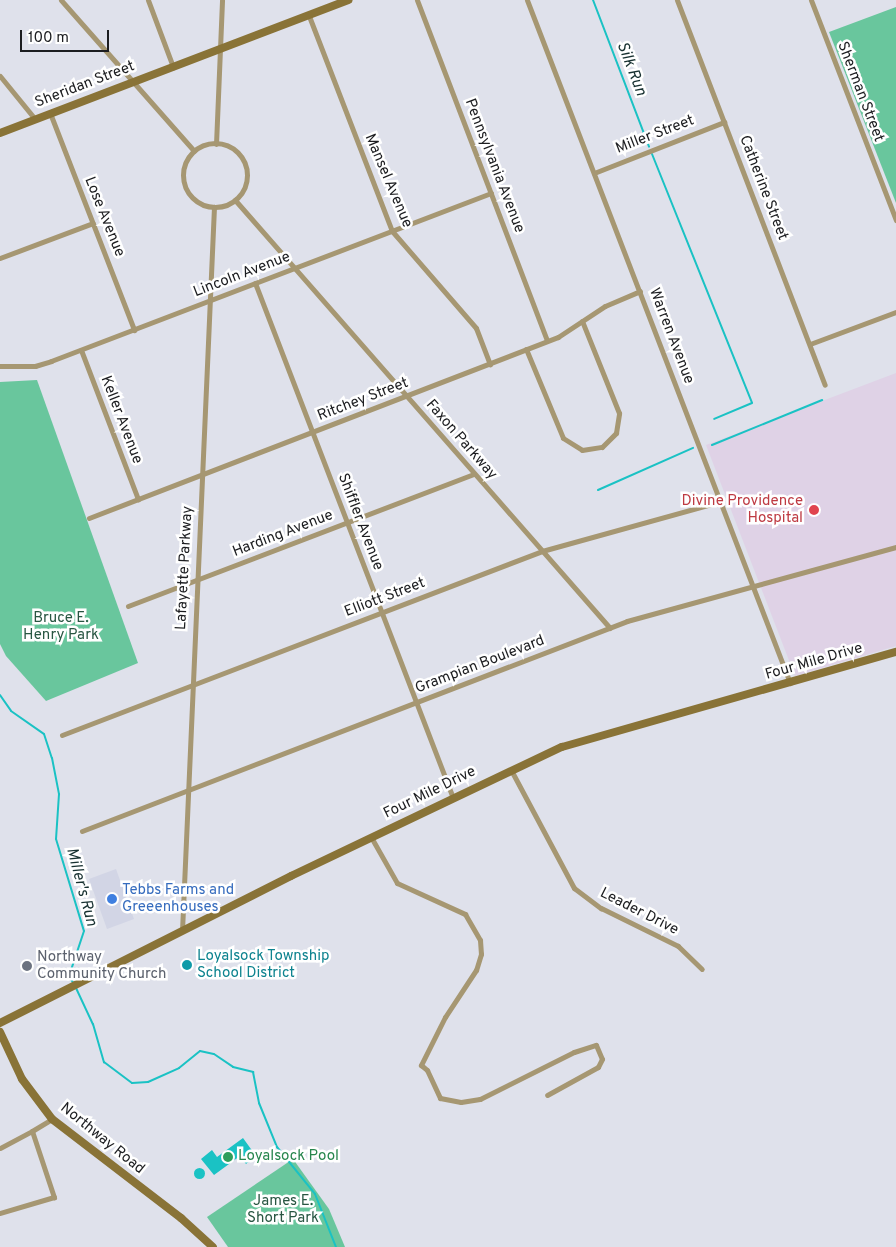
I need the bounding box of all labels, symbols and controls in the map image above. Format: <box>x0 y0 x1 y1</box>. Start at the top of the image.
scale bar <box>22 20 111 52</box>
text: 100 m <box>28 29 69 48</box>
water label: Silk Run <box>612 39 650 99</box>
street label: Sherman Street <box>833 39 887 145</box>
street label: Sheridan Street <box>33 58 137 112</box>
street label: Pennsylvania Avenue <box>460 96 528 236</box>
street label: Miller Street <box>613 112 697 158</box>
street label: Mansel Avenue <box>360 131 416 231</box>
street label: Catherine Street <box>735 133 791 243</box>
street label: Lose Avenue <box>80 174 128 260</box>
street label: Lincoln Avenue <box>191 248 293 302</box>
street label: Warren Avenue <box>644 285 698 387</box>
street label: Keller Avenue <box>96 373 146 467</box>
street label: Ritchey Street <box>315 374 411 426</box>
street label: Faxon Parkway <box>421 396 501 484</box>
street label: Shiffler Avenue <box>333 471 387 573</box>
place label: Divine Providence Hospital <box>682 492 803 527</box>
marker: Divine Providence Hospital <box>807 503 821 517</box>
street label: Lafayette Parkway <box>173 505 197 631</box>
street label: Harding Avenue <box>230 506 336 562</box>
street label: Elliott Street <box>342 574 428 622</box>
park label: Bruce E. Henry Park <box>23 609 99 644</box>
street label: Grampian Boulevard <box>413 632 547 698</box>
street label: Four Mile Drive <box>763 640 865 684</box>
street label: Four Mile Drive <box>381 763 479 823</box>
water label: Miller's Run <box>61 846 101 928</box>
place label: Tebbs Farms and Greeenhouses <box>122 881 234 916</box>
street label: Leader Drive <box>597 884 681 940</box>
marker: Tebbs Farms and Greeenhouses <box>106 893 118 905</box>
place label: Loyalsock Township School District <box>197 947 330 982</box>
place label: Northway Community Church <box>37 948 166 983</box>
marker: Loyalsock Township School District <box>181 959 193 971</box>
marker: Northway Community Church <box>21 960 33 972</box>
street label: Northway Road <box>56 1100 148 1178</box>
place label: Loyalsock Pool <box>238 1148 339 1166</box>
marker: Loyalsock Pool <box>222 1151 234 1163</box>
park label: James E. Short Park <box>247 1192 319 1227</box>

